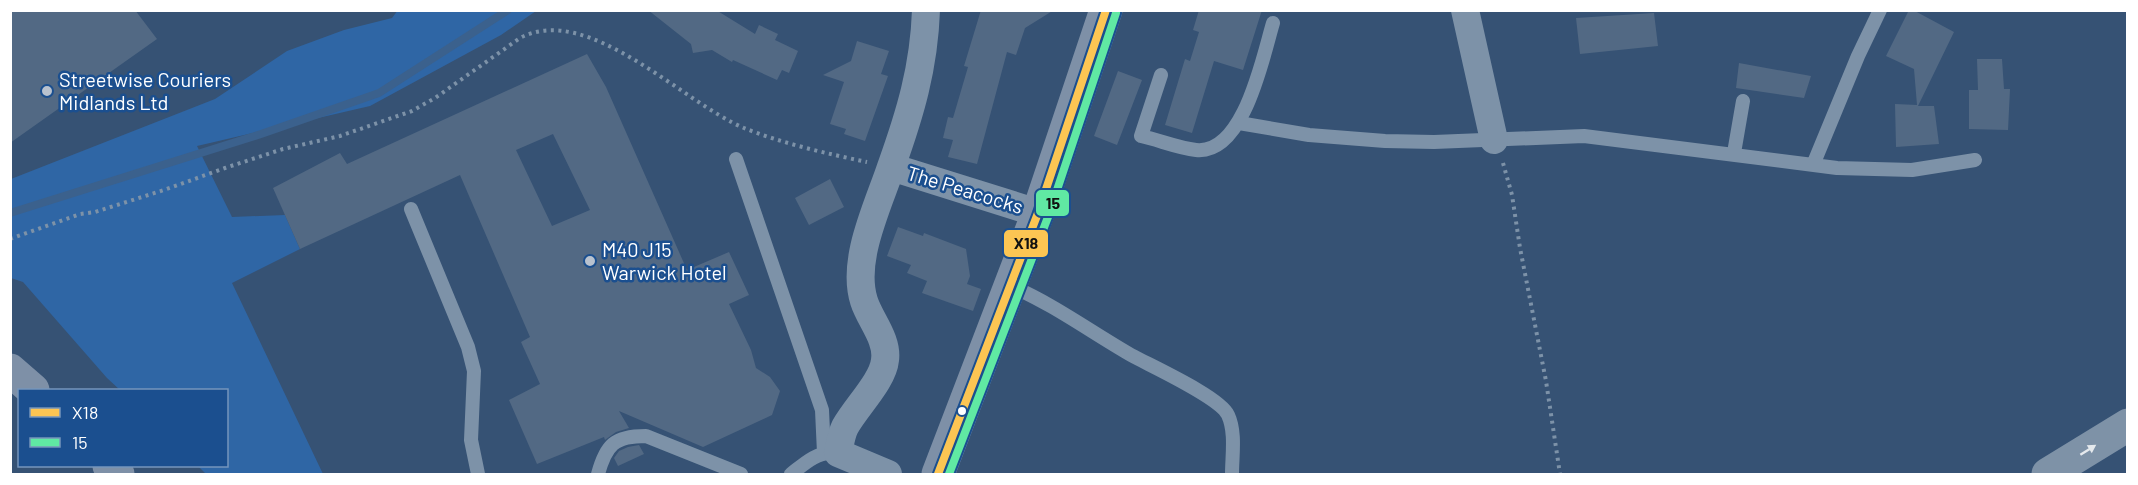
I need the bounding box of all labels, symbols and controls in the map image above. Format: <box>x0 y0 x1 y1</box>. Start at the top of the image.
place label: Streetwise Couriers Midlands Ltd <box>59 67 231 114</box>
marker: Streetwise Couriers Midlands Ltd <box>40 84 54 98</box>
street label: The Peacocks <box>904 160 1026 218</box>
line badge: 15 <box>1035 189 1070 217</box>
text: 15 <box>1046 193 1061 212</box>
line badge: X18 <box>1003 229 1049 258</box>
text: X18 <box>1014 233 1039 252</box>
place label: M40 J15 Warwick Hotel <box>602 237 727 284</box>
marker: M40 J15 Warwick Hotel <box>583 254 597 268</box>
legend <box>18 389 228 467</box>
text: X18 <box>72 401 98 423</box>
unlabelled marker <box>956 405 968 417</box>
text: 15 <box>72 431 88 453</box>
one-way arrow <box>2080 444 2096 455</box>

